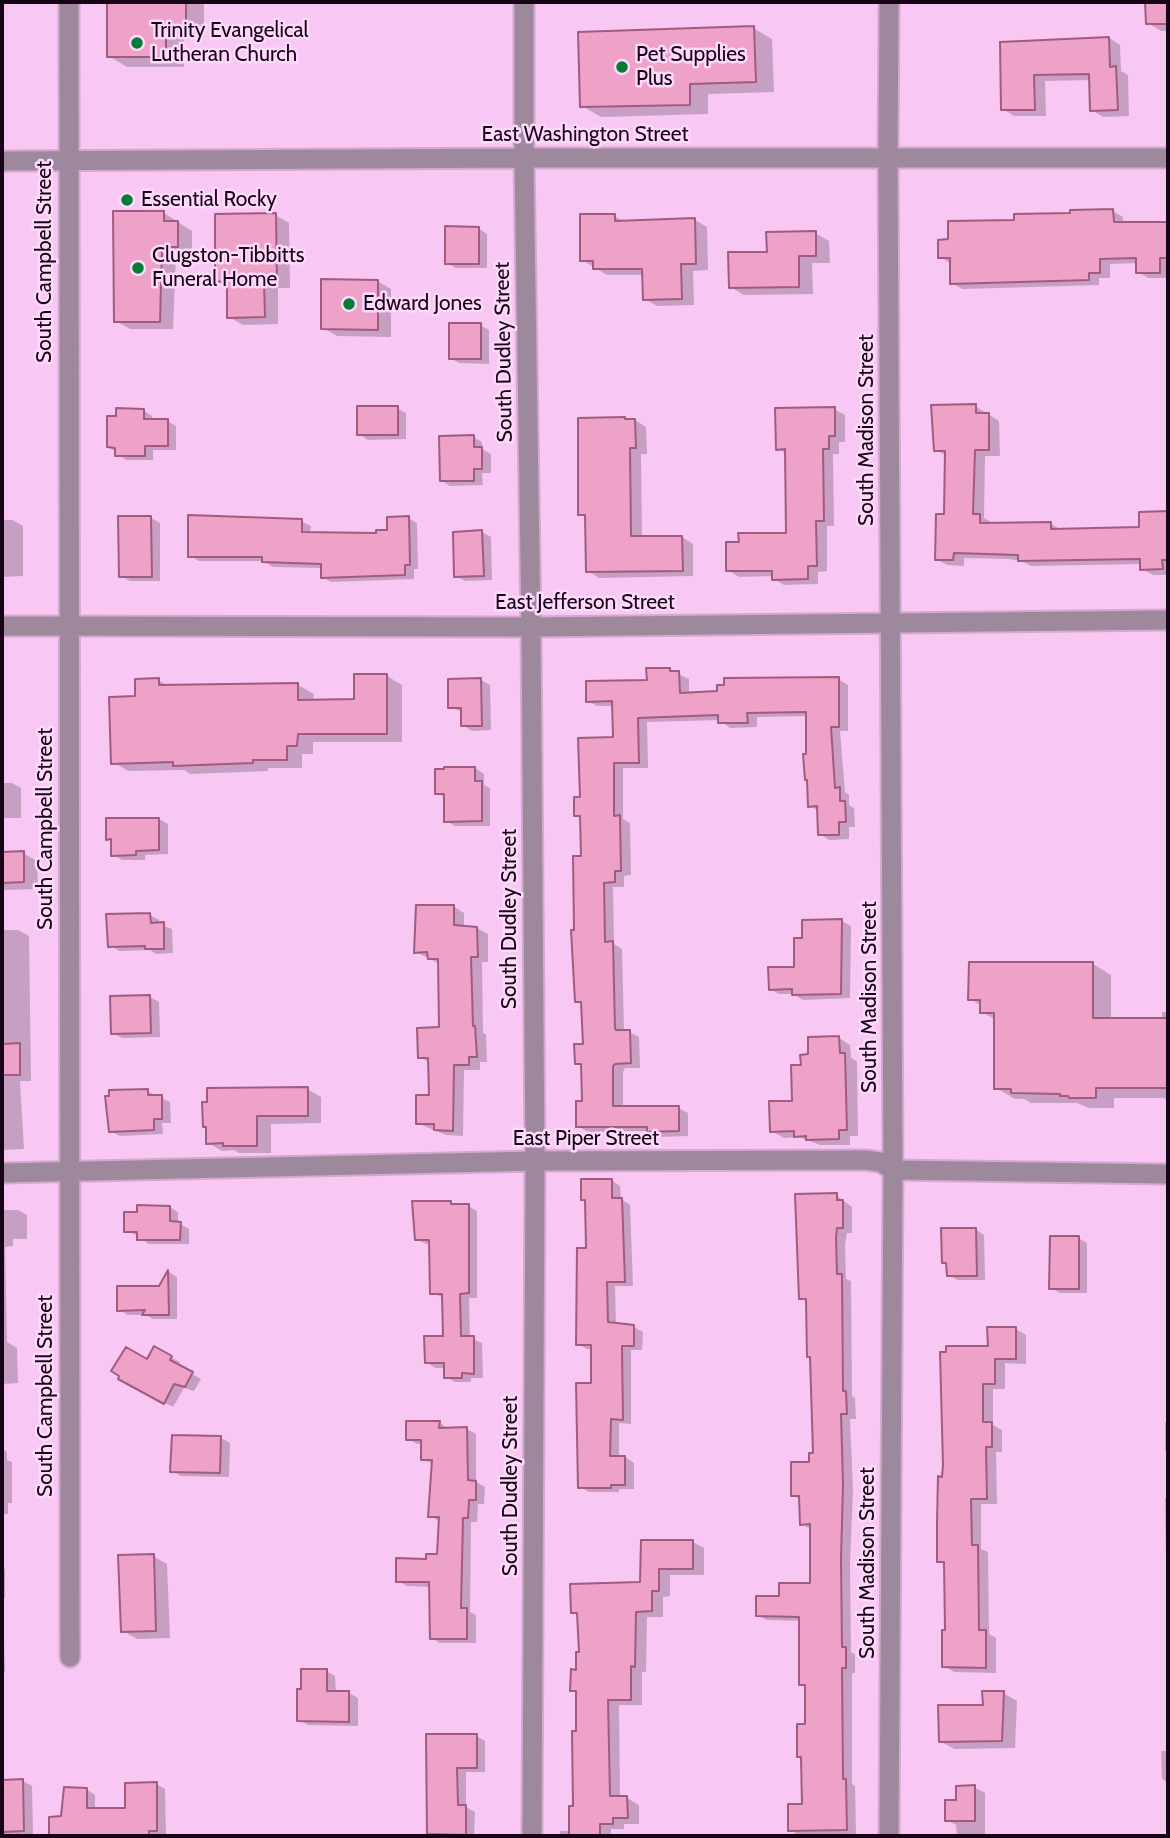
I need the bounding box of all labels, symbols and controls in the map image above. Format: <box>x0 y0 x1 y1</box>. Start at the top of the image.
place label: Trinity Evangelical Lutheran Church <box>151 18 309 68</box>
marker: Trinity Evangelical Lutheran Church <box>129 35 145 51</box>
place label: Pet Supplies Plus <box>636 42 746 92</box>
marker: Pet Supplies Plus <box>614 59 630 75</box>
street label: East Washington Street <box>481 122 689 148</box>
street label: South Campbell Street <box>32 161 58 363</box>
place label: Essential Rocky <box>141 187 277 213</box>
marker: Essential Rocky <box>119 192 135 208</box>
place label: Clugston-Tibbitts Funeral Home <box>152 243 304 293</box>
marker: Clugston-Tibbitts Funeral Home <box>130 260 146 276</box>
street label: South Dudley Street <box>490 261 518 443</box>
place label: Edward Jones <box>363 291 482 317</box>
marker: Edward Jones <box>341 296 357 312</box>
street label: South Madison Street <box>854 334 880 526</box>
street label: East Jefferson Street <box>495 590 675 616</box>
street label: South Campbell Street <box>33 728 59 930</box>
street label: South Dudley Street <box>497 829 523 1009</box>
street label: South Madison Street <box>857 901 883 1093</box>
street label: East Piper Street <box>513 1126 659 1152</box>
street label: South Campbell Street <box>33 1295 59 1497</box>
street label: South Dudley Street <box>498 1396 524 1576</box>
street label: South Madison Street <box>855 1467 881 1659</box>

